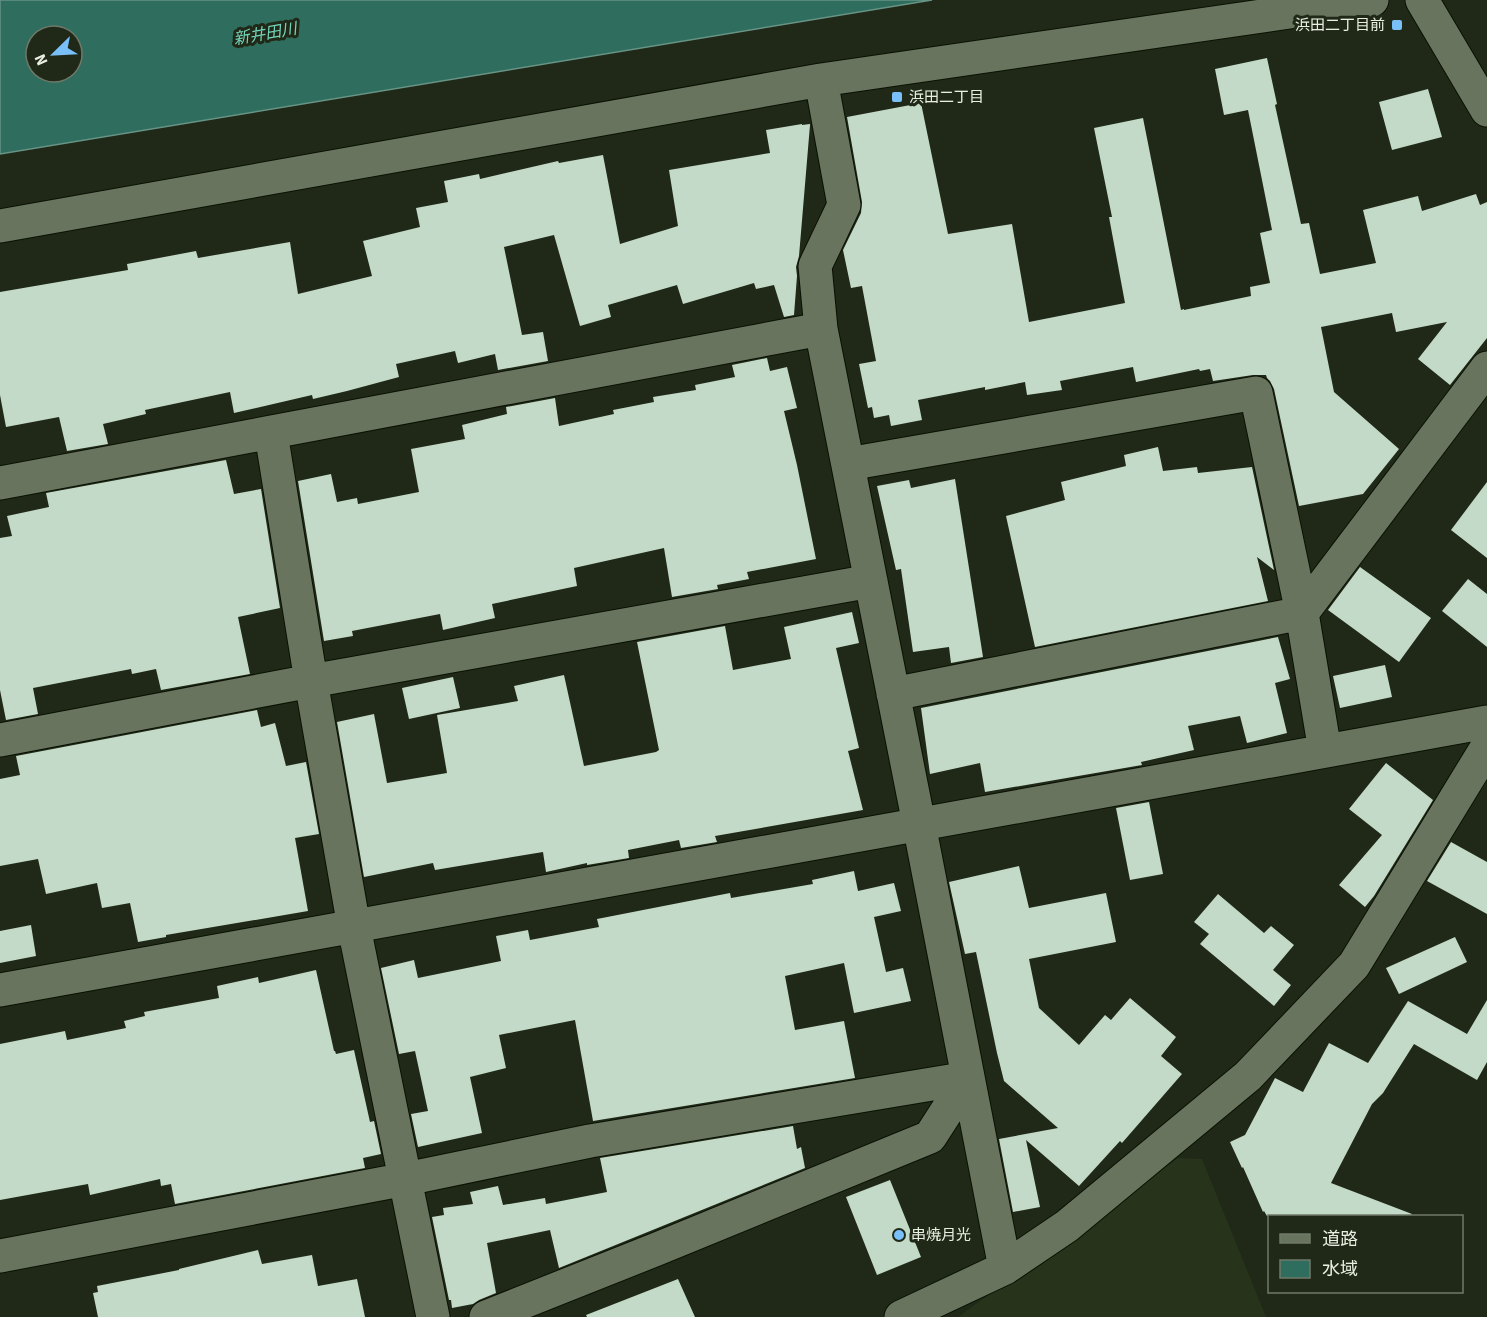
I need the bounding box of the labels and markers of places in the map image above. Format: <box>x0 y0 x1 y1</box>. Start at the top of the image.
place label: 浜田二丁目前 <box>1295 15 1385 36</box>
marker: 浜田二丁目前 <box>1390 18 1404 32</box>
place label: 浜田二丁目 <box>909 87 984 108</box>
marker: 浜田二丁目 <box>890 90 904 104</box>
place label: 串焼月光 <box>911 1225 971 1246</box>
marker: 串焼月光 <box>892 1228 906 1242</box>

